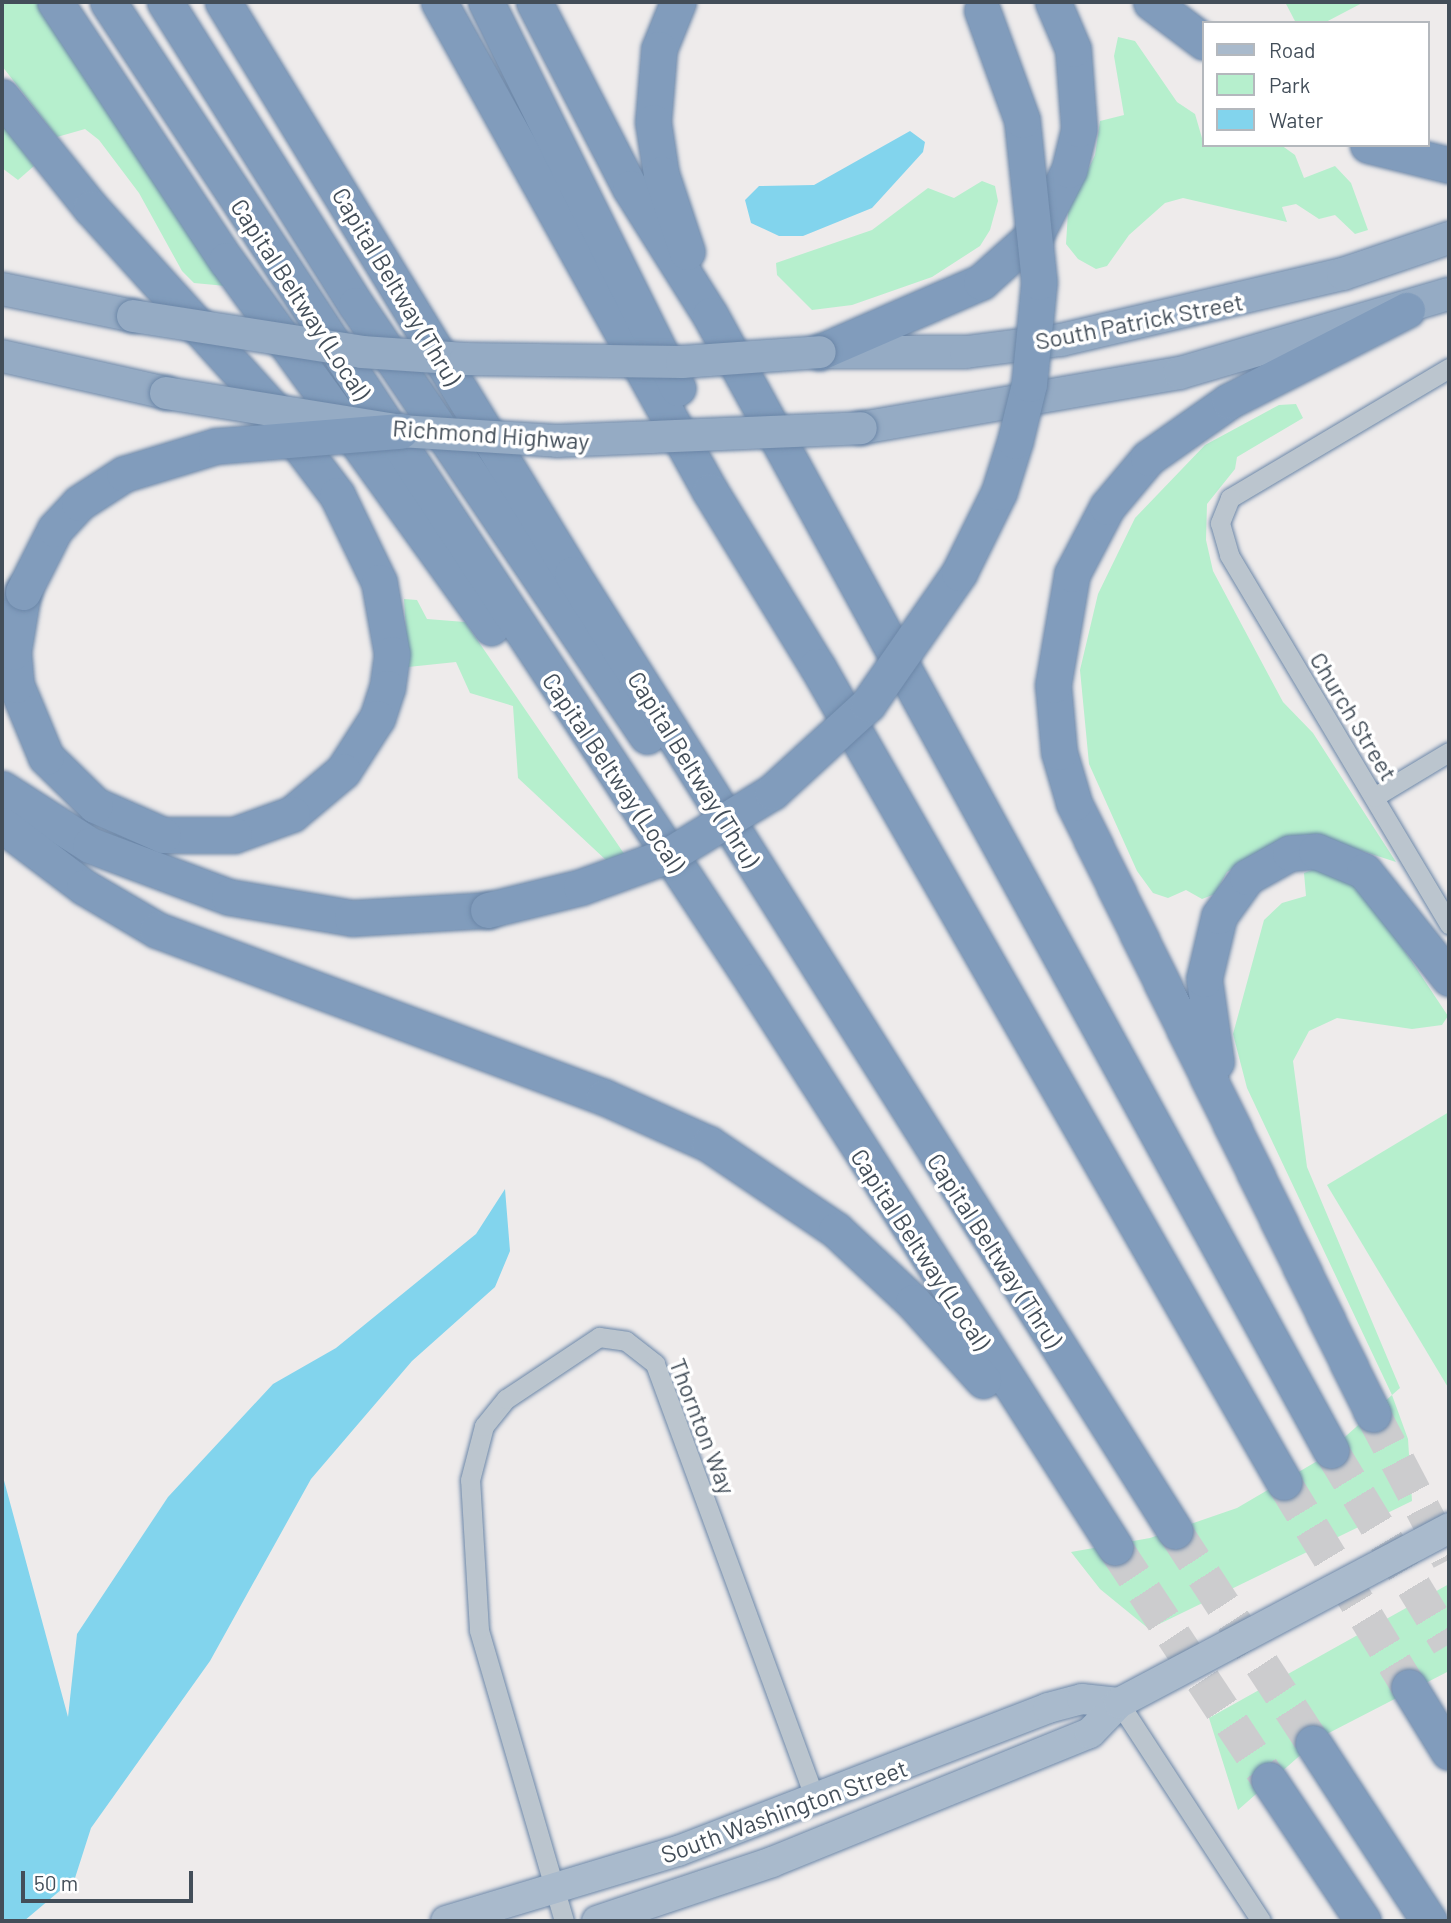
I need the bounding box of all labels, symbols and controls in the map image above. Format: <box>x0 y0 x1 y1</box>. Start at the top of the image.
legend <box>1202 21 1430 147</box>
text: Road <box>1269 37 1315 62</box>
text: Park <box>1269 72 1310 97</box>
text: Water <box>1269 107 1323 132</box>
street label: Capital Beltway (Thru) <box>327 182 467 390</box>
street label: Capital Beltway (Local) <box>225 193 377 405</box>
street label: South Patrick Street <box>1033 287 1245 355</box>
street label: Richmond Highway <box>392 413 590 455</box>
street label: Church Street <box>1304 647 1404 785</box>
street label: Capital Beltway (Thru) <box>622 666 766 872</box>
street label: Capital Beltway (Local) <box>537 667 691 877</box>
street label: Capital Beltway (Local) <box>845 1143 997 1355</box>
street label: Capital Beltway (Thru) <box>922 1148 1068 1352</box>
street label: Thornton Way <box>664 1354 742 1498</box>
street label: South Washington Street <box>657 1753 911 1869</box>
scale bar <box>24 1856 196 1900</box>
text: 50 m <box>34 1870 78 1895</box>

